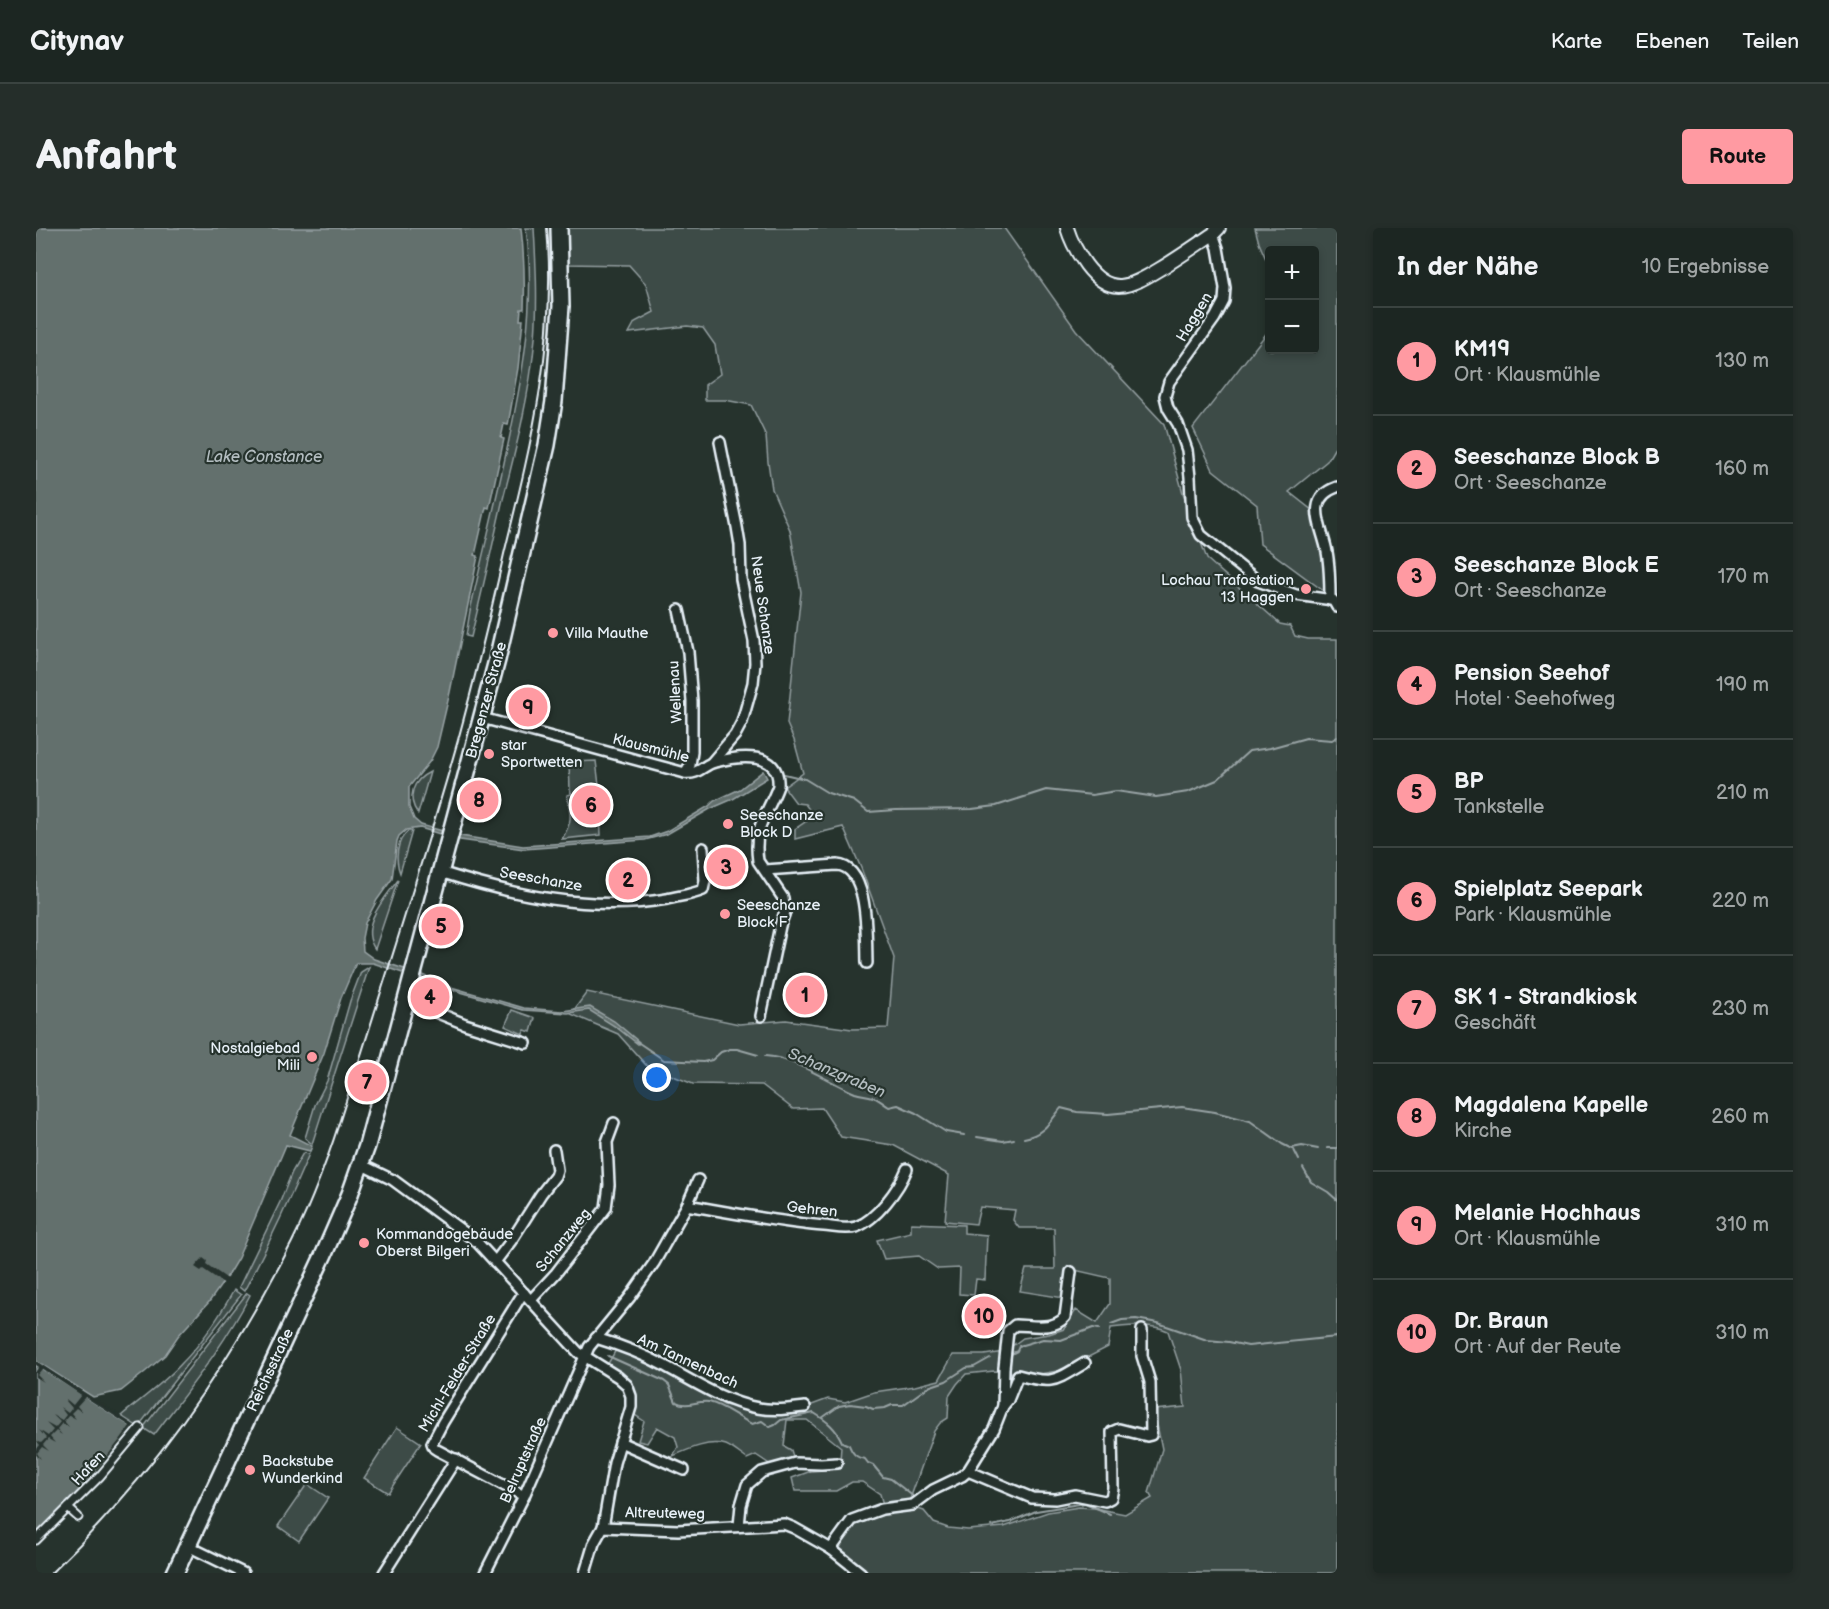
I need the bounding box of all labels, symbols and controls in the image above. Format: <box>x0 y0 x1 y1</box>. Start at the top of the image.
text: Citynav <box>30 25 124 58</box>
text: Karte <box>1551 29 1602 54</box>
text: Ebenen <box>1635 29 1709 54</box>
text: Teilen <box>1742 29 1799 54</box>
button: Route <box>1682 129 1793 184</box>
text: Anfahrt <box>36 131 177 182</box>
map controls <box>1265 246 1319 354</box>
button: + <box>1265 246 1319 300</box>
text: In der Nähe <box>1397 252 1539 283</box>
text: 10 Ergebnisse <box>1642 255 1769 279</box>
street label: Haggen <box>1172 289 1217 345</box>
button: − <box>1265 300 1319 354</box>
text: KM19 <box>1454 336 1510 363</box>
text: 1 <box>1412 349 1421 373</box>
text: 130 m <box>1715 349 1769 373</box>
text: Ort · Klausmühle <box>1454 363 1600 387</box>
text: Seeschanze Block B <box>1454 444 1660 471</box>
water label: Lake Constance <box>206 448 322 467</box>
text: 2 <box>1411 457 1422 481</box>
text: 160 m <box>1715 457 1769 481</box>
text: Ort · Seeschanze <box>1454 471 1607 495</box>
text: Seeschanze Block E <box>1454 552 1659 579</box>
street label: Neue Schanze <box>746 555 779 656</box>
text: 3 <box>1411 565 1422 589</box>
text: 170 m <box>1718 565 1769 589</box>
place label: Lochau Trafostation 13 Haggen <box>1161 571 1294 607</box>
text: Ort · Seeschanze <box>1454 579 1607 603</box>
marker: Lochau Trafostation 13 Haggen <box>1299 582 1313 596</box>
place label: Villa Mauthe <box>565 624 649 643</box>
marker: Villa Mauthe <box>546 626 560 640</box>
street label: Bregenzer Straße <box>462 640 511 760</box>
street label: Wellenau <box>664 660 687 724</box>
text: Pension Seehof <box>1454 660 1610 687</box>
text: 4 <box>1411 673 1422 697</box>
text: 190 m <box>1716 673 1769 697</box>
pin: 9 <box>508 684 548 730</box>
text: Hotel · Seehofweg <box>1454 687 1615 711</box>
street label: Klausmühle <box>611 730 691 767</box>
place label: star Sportwetten <box>501 736 582 772</box>
marker: star Sportwetten <box>482 747 496 761</box>
text: BP <box>1454 768 1483 795</box>
pin: 8 <box>460 778 498 822</box>
text: 5 <box>1411 781 1422 805</box>
text: 210 m <box>1716 781 1769 805</box>
pin: 6 <box>572 782 610 828</box>
text: Tankstelle <box>1454 795 1544 819</box>
place label: Seeschanze Block D <box>740 806 823 842</box>
marker: Seeschanze Block D <box>721 817 735 831</box>
pin: 3 <box>706 844 746 890</box>
pin: 2 <box>608 858 648 902</box>
street label: Seeschanze <box>498 863 584 896</box>
text: Spielplatz Seepark <box>1454 876 1643 903</box>
text: 6 <box>1410 889 1423 913</box>
text: 220 m <box>1712 889 1769 913</box>
place label: Seeschanze Block F <box>737 896 820 932</box>
text: Park · Klausmühle <box>1454 903 1612 927</box>
pin: 5 <box>422 904 460 948</box>
marker: Seeschanze Block F <box>718 907 732 921</box>
pin: 1 <box>786 972 824 1017</box>
pin: 4 <box>410 974 450 1020</box>
text: SK 1 - Strandkiosk <box>1454 984 1637 1011</box>
text: 7 <box>1411 997 1422 1021</box>
text: 230 m <box>1712 997 1769 1021</box>
text: Geschäft <box>1454 1011 1536 1035</box>
place label: Nostalgiebad Mili <box>210 1039 300 1075</box>
water label: Schanzgraben <box>785 1044 888 1102</box>
marker: Nostalgiebad Mili <box>305 1050 319 1064</box>
pin: 7 <box>348 1060 386 1104</box>
your location <box>642 1063 671 1092</box>
text: Magdalena Kapelle <box>1454 1092 1648 1119</box>
text: 8 <box>1410 1105 1423 1129</box>
text: 260 m <box>1711 1105 1769 1129</box>
text: Kirche <box>1454 1119 1512 1143</box>
street label: Gehren <box>786 1197 838 1222</box>
text: Melanie Hochhaus <box>1454 1200 1641 1227</box>
street label: Schanzweg <box>532 1204 595 1276</box>
text: 9 <box>1411 1213 1422 1237</box>
text: 310 m <box>1715 1213 1769 1237</box>
place label: Kommandogebäude Oberst Bilgeri <box>376 1225 513 1261</box>
text: Ort · Klausmühle <box>1454 1227 1600 1251</box>
marker: Kommandogebäude Oberst Bilgeri <box>357 1236 371 1250</box>
pin: 10 <box>964 1294 1004 1338</box>
text: Dr. Braun <box>1454 1308 1548 1335</box>
street label: Michl-Felder-Straße <box>415 1311 500 1436</box>
text: 10 <box>1406 1321 1427 1345</box>
text: 310 m <box>1715 1321 1769 1345</box>
street label: Reichsstraße <box>243 1325 298 1415</box>
street label: Am Tannenbach <box>635 1330 741 1393</box>
text: Ort · Auf der Reute <box>1454 1335 1621 1359</box>
street label: Belruptstraße <box>496 1414 551 1506</box>
street label: Hafen <box>67 1447 109 1490</box>
place label: Backstube Wunderkind <box>262 1452 343 1488</box>
marker: Backstube Wunderkind <box>243 1463 257 1477</box>
street label: Altreuteweg <box>625 1503 705 1524</box>

